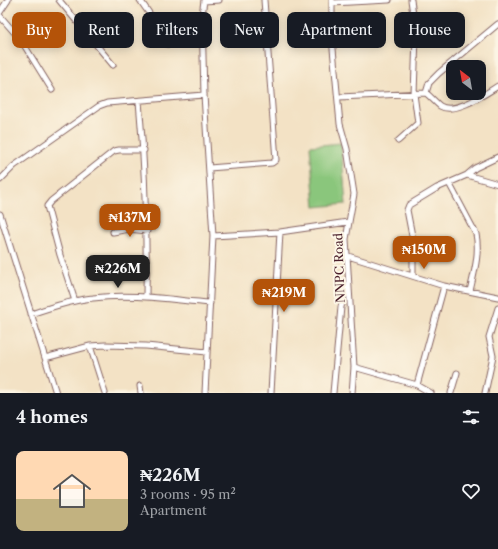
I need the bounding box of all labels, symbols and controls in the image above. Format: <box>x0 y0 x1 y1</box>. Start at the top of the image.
chip: Buy <box>12 12 66 48</box>
chip: Rent <box>74 12 134 48</box>
chip: Filters <box>142 12 212 48</box>
chip: New <box>220 12 279 48</box>
chip: Apartment <box>287 12 386 48</box>
chip: House <box>394 12 465 48</box>
north arrow <box>446 60 486 100</box>
map controls <box>446 60 486 100</box>
pin: ₦137M <box>102 204 158 238</box>
text: ₦137M <box>108 209 152 225</box>
street label: NNPC Road <box>330 232 348 303</box>
pin: ₦150M <box>396 236 452 270</box>
text: ₦150M <box>402 241 446 257</box>
pin: ₦226M <box>90 255 146 289</box>
text: ₦226M <box>95 260 141 276</box>
pin: ₦219M <box>256 279 312 313</box>
text: ₦219M <box>262 284 306 300</box>
icon: filters <box>460 406 482 428</box>
text: 4 homes <box>16 407 88 427</box>
text: ₦226M <box>140 465 201 485</box>
icon: home <box>48 467 96 515</box>
icon: heart <box>460 480 482 502</box>
text: 3 rooms · 95 m² <box>140 486 236 502</box>
text: Apartment <box>140 502 207 518</box>

